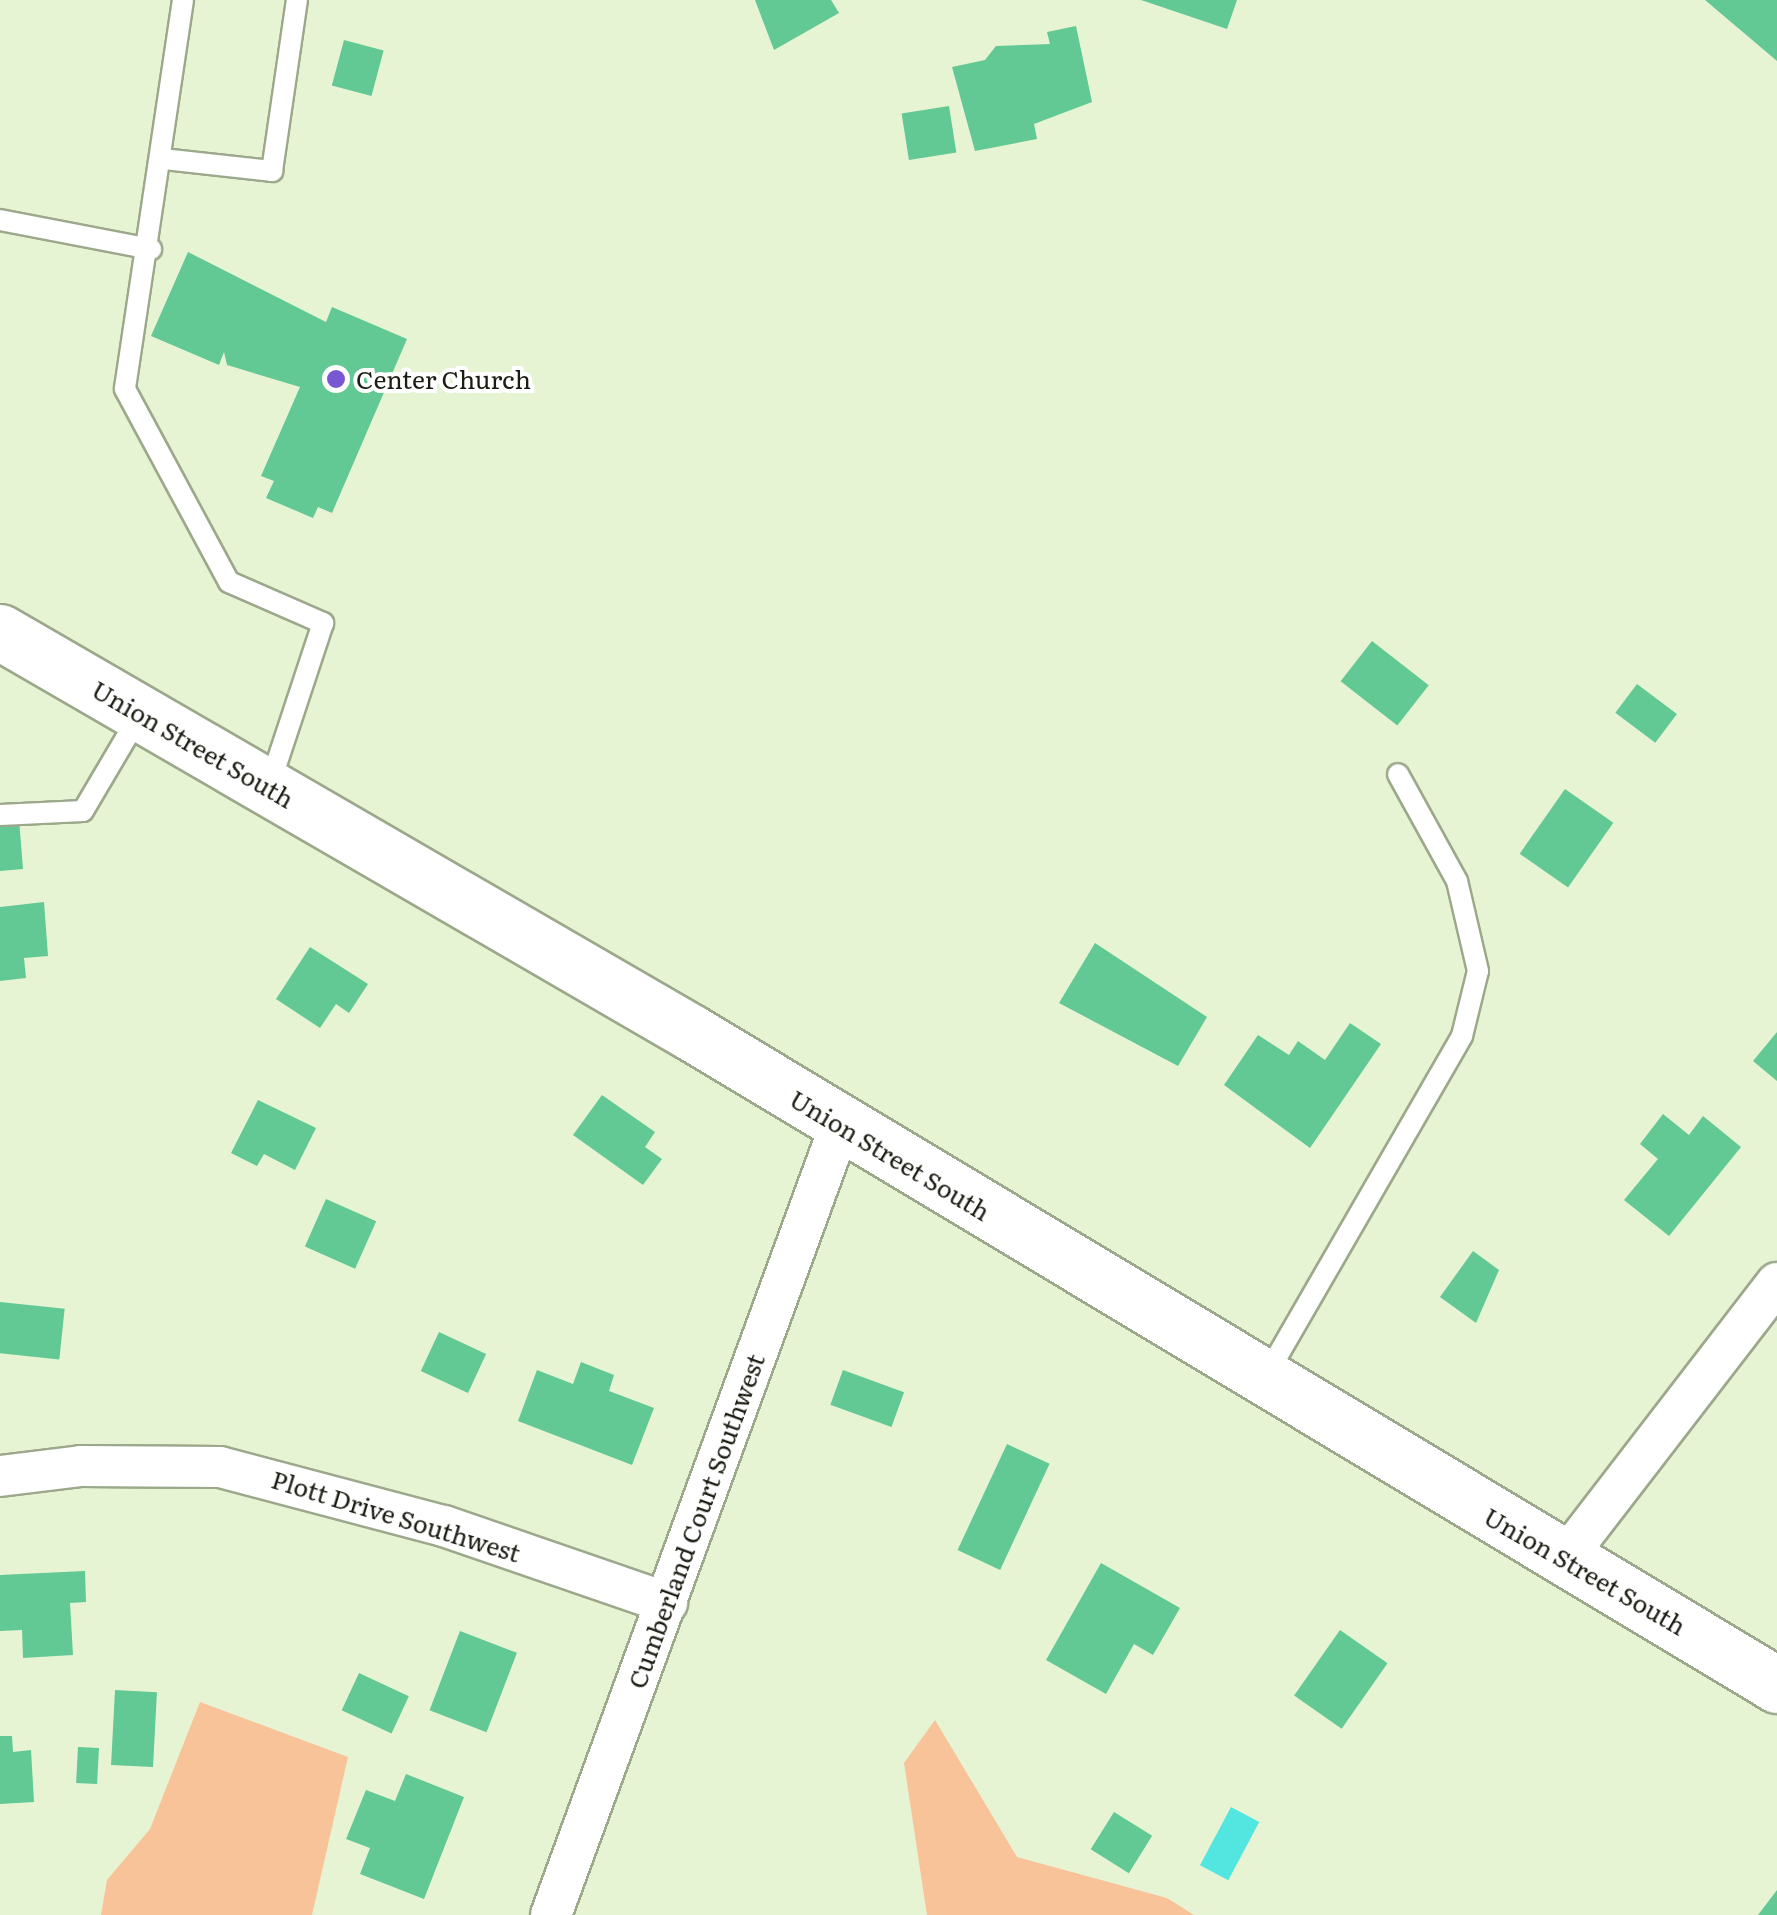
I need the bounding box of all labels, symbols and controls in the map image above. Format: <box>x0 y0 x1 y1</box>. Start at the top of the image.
place label: Center Church <box>356 364 531 394</box>
marker: Center Church <box>325 368 347 390</box>
street label: Union Street South <box>87 674 299 814</box>
street label: Union Street South <box>784 1083 996 1227</box>
street label: Cumberland Court Southwest <box>621 1350 771 1692</box>
street label: Plott Drive Southwest <box>268 1464 524 1568</box>
street label: Union Street South <box>1479 1501 1691 1641</box>

